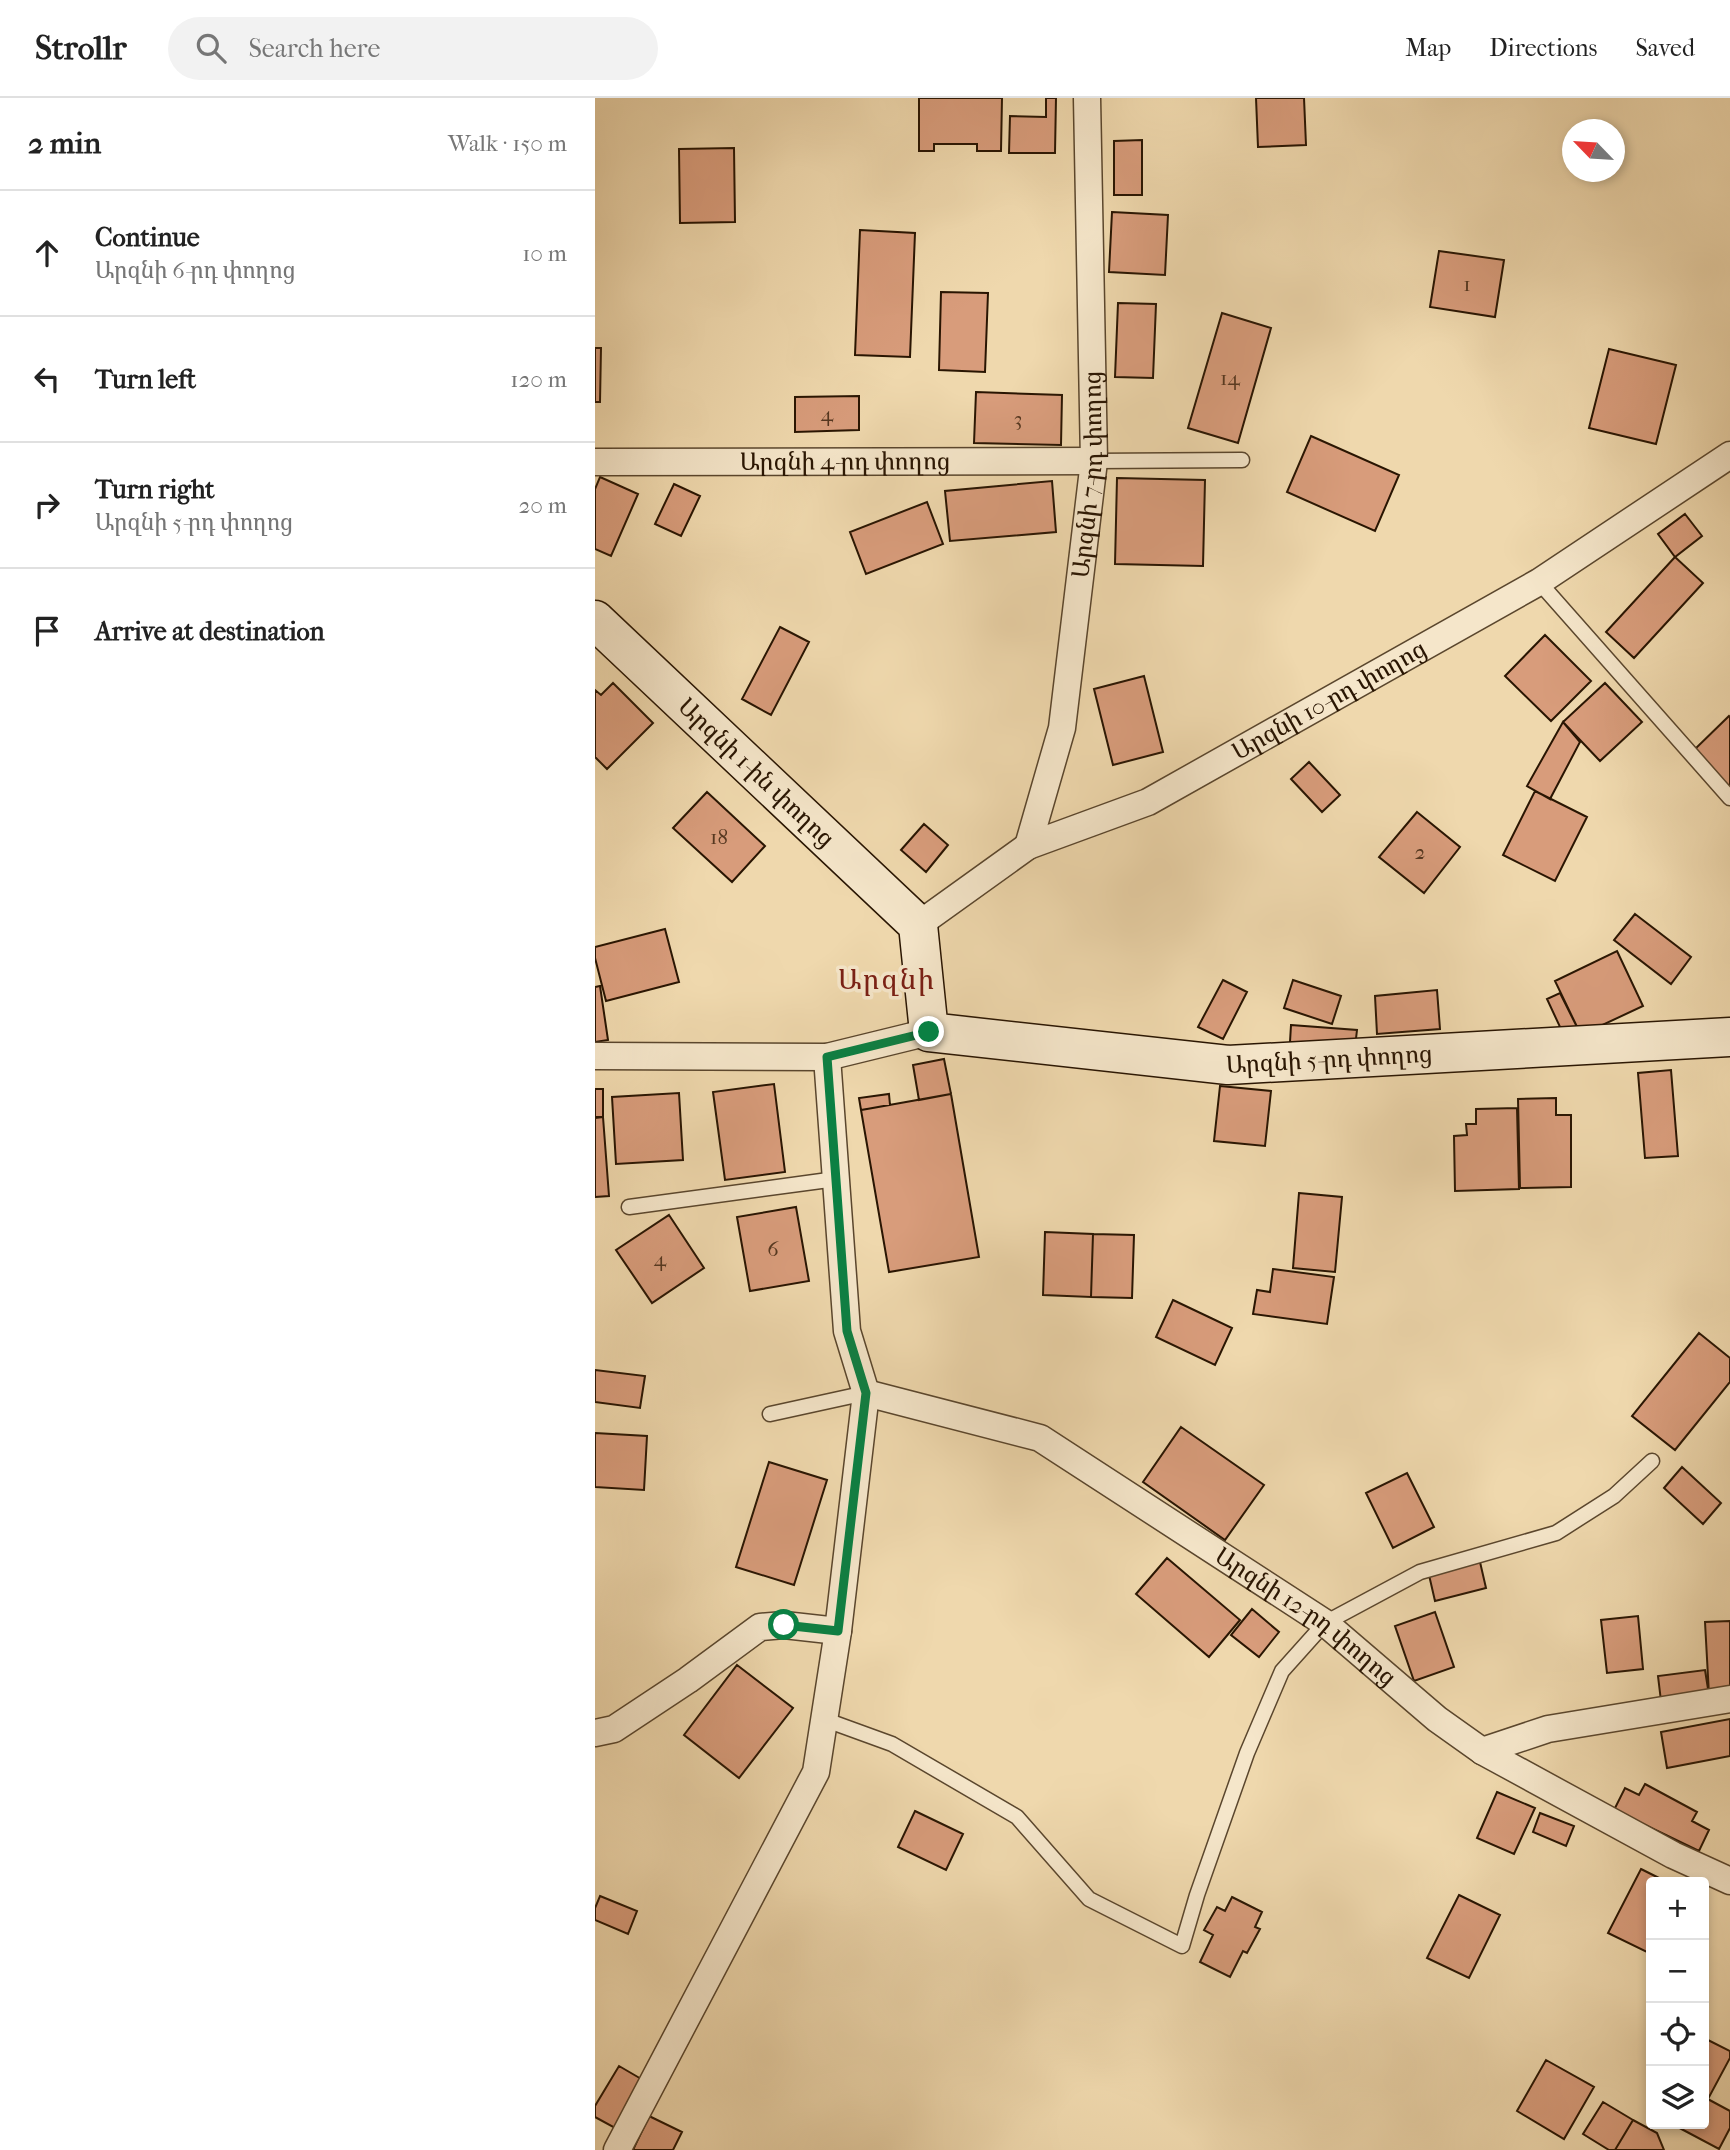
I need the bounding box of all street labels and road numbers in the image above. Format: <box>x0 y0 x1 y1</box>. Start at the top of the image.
street label: Արզնի 7-րդ փողոց <box>1066 370 1108 580</box>
street label: Արզնի 4-րդ փողոց <box>740 447 950 476</box>
street label: Արզնի 10-րդ փողոց <box>1227 634 1431 766</box>
street label: Արզնի 1-ին փողոց <box>673 692 840 853</box>
street label: Արզնի 5-րդ փողոց <box>1225 1040 1433 1079</box>
street label: Արզնի 12-րդ փողոց <box>1210 1541 1402 1692</box>

